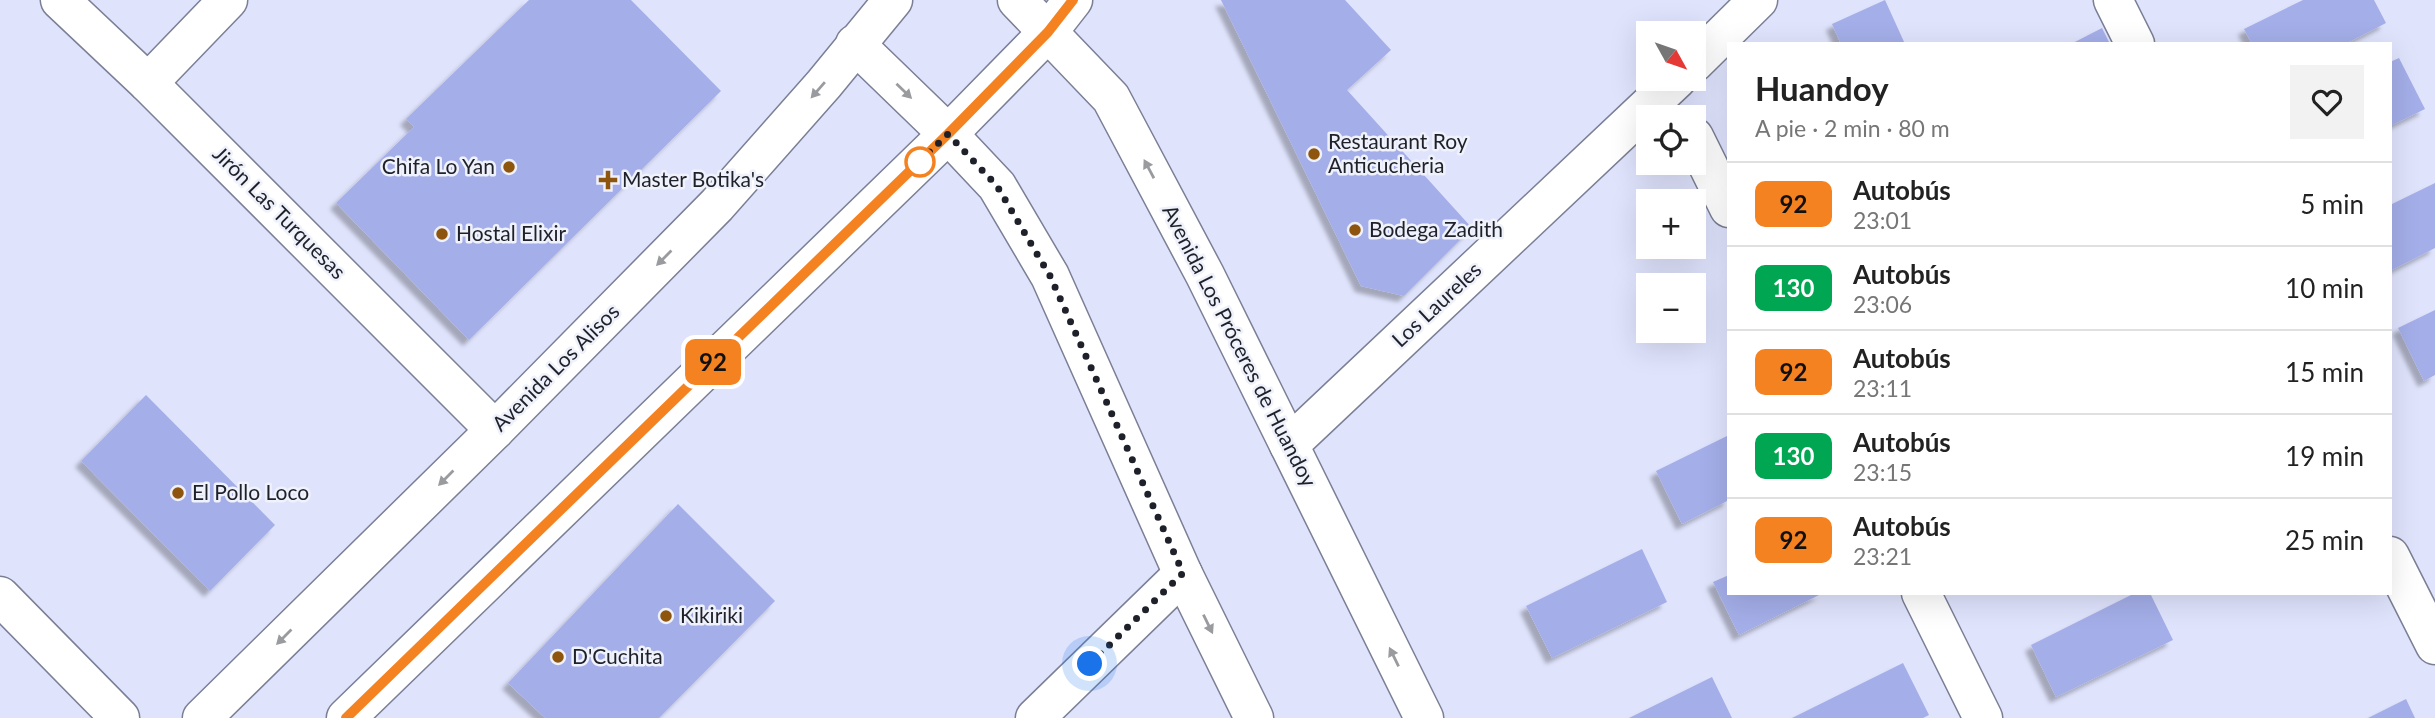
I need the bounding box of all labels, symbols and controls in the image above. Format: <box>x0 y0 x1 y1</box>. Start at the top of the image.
north arrow <box>1636 21 1706 91</box>
map controls <box>1636 21 1706 343</box>
button: heart <box>2290 65 2364 139</box>
text: Huandoy <box>1755 68 1889 108</box>
one-way arrow <box>811 82 826 99</box>
one-way arrow <box>895 83 912 99</box>
button: locate <box>1636 105 1706 175</box>
text: A pie · 2 min · 80 m <box>1755 114 1950 142</box>
place label: Restaurant Roy Anticucheria <box>1328 128 1468 177</box>
street label: Jirón Las Turquesas <box>209 140 352 283</box>
marker: Restaurant Roy Anticucheria <box>1306 146 1322 162</box>
unlabelled marker <box>905 147 935 177</box>
place label: Chifa Lo Yan <box>382 153 495 178</box>
marker: Chifa Lo Yan <box>501 159 517 175</box>
one-way arrow <box>1143 159 1155 179</box>
place label: Master Botika's <box>622 166 764 191</box>
marker: Master Botika's <box>600 172 616 188</box>
text: Autobús <box>1853 174 1951 206</box>
text: 5 min <box>2300 188 2364 220</box>
button: + <box>1636 189 1706 259</box>
text: 92 <box>1780 189 1807 218</box>
street label: Avenida Los Próceres de Huandoy <box>1158 200 1323 491</box>
text: 23:01 <box>1853 206 1912 234</box>
place label: Bodega Zadith <box>1369 216 1503 241</box>
place label: Hostal Elixir <box>456 220 567 245</box>
marker: Bodega Zadith <box>1347 222 1363 238</box>
marker: Hostal Elixir <box>434 226 450 242</box>
one-way arrow <box>656 250 673 267</box>
street label: Los Laureles <box>1386 256 1486 351</box>
text: Autobús <box>1853 258 1951 290</box>
text: 10 min <box>2285 272 2364 304</box>
button: − <box>1636 273 1706 343</box>
text: 130 <box>1773 273 1814 302</box>
text: 23:06 <box>1853 290 1912 318</box>
street label: Avenida Los Alisos <box>486 298 624 436</box>
line badge: 92 <box>682 339 744 385</box>
text: Autobús <box>1853 342 1951 374</box>
text: 92 <box>699 347 727 376</box>
text: 15 min <box>2285 356 2364 388</box>
text: 92 <box>1780 357 1807 386</box>
text: 23:11 <box>1853 374 1912 402</box>
text: Autobús <box>1853 426 1951 458</box>
text: 19 min <box>2285 440 2364 472</box>
text: 130 <box>1773 441 1814 470</box>
text: 23:15 <box>1853 458 1912 486</box>
one-way arrow <box>438 469 455 485</box>
place label: El Pollo Loco <box>192 479 309 504</box>
marker: El Pollo Loco <box>170 485 186 501</box>
text: Autobús <box>1853 510 1951 542</box>
text: 25 min <box>2285 524 2364 556</box>
text: 92 <box>1780 525 1807 554</box>
text: 23:21 <box>1853 542 1912 570</box>
place label: Kikiriki <box>680 602 743 627</box>
marker: Kikiriki <box>658 608 674 624</box>
one-way arrow <box>1202 614 1214 634</box>
one-way arrow <box>275 629 292 646</box>
place label: D'Cuchita <box>572 643 663 668</box>
your location <box>1072 646 1107 681</box>
one-way arrow <box>1388 647 1399 667</box>
marker: D'Cuchita <box>550 649 566 665</box>

